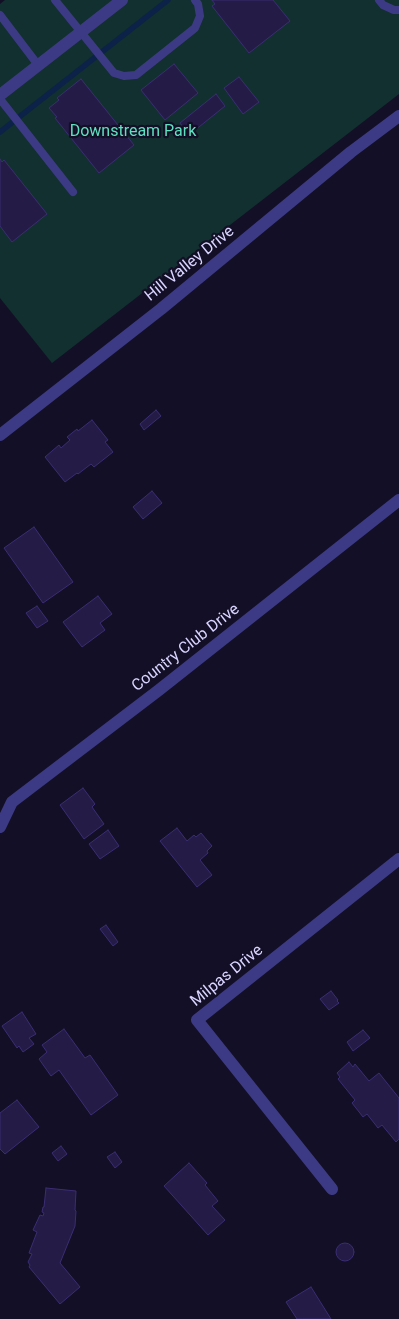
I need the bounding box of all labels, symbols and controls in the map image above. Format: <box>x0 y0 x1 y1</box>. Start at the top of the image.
park label: Downstream Park <box>70 122 196 142</box>
street label: Hill Valley Drive <box>142 222 238 306</box>
street label: Country Club Drive <box>128 600 244 696</box>
street label: Milpas Drive <box>187 941 267 1011</box>

